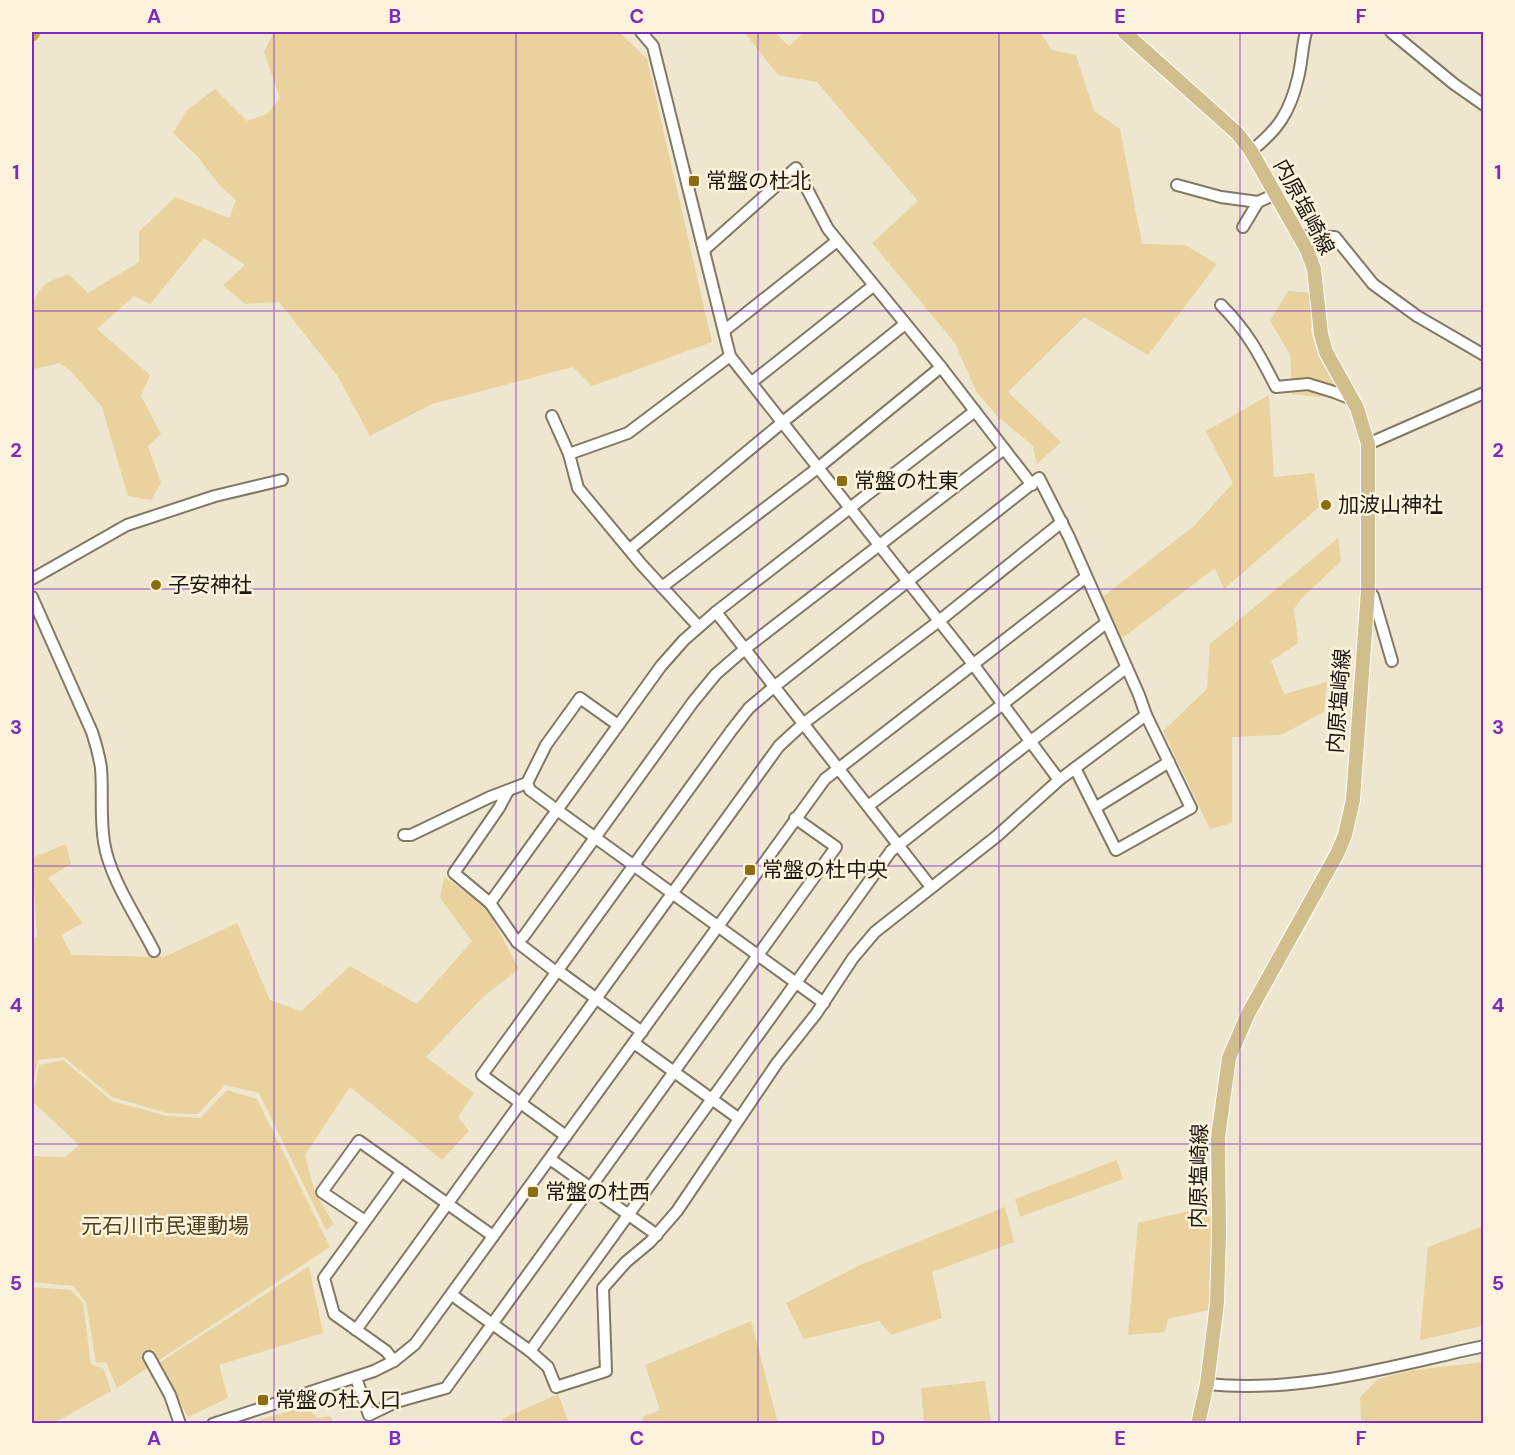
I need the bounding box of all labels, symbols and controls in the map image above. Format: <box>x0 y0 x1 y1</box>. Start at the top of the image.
text: A <box>147 3 161 29</box>
text: B <box>389 3 401 29</box>
text: C <box>630 3 644 29</box>
text: D <box>871 3 885 29</box>
text: E <box>1114 3 1126 29</box>
text: F <box>1355 3 1367 29</box>
street label: 内原塩崎線 <box>1267 154 1341 260</box>
text: 1 <box>12 159 20 185</box>
text: 1 <box>1494 159 1502 185</box>
place label: 常盤の杜北 <box>706 167 811 195</box>
marker: 常盤の杜北 <box>687 174 701 188</box>
text: 2 <box>10 437 22 463</box>
text: 2 <box>1492 437 1504 463</box>
place label: 常盤の杜東 <box>854 467 959 495</box>
marker: 常盤の杜東 <box>835 474 849 488</box>
place label: 加波山神社 <box>1338 491 1443 519</box>
marker: 加波山神社 <box>1319 498 1333 512</box>
place label: 子安神社 <box>168 571 252 599</box>
marker: 子安神社 <box>149 578 163 592</box>
street label: 内原塩崎線 <box>1321 648 1357 754</box>
text: 3 <box>10 714 22 740</box>
text: 3 <box>1492 714 1504 740</box>
place label: 常盤の杜中央 <box>762 856 888 884</box>
marker: 常盤の杜中央 <box>743 863 757 877</box>
text: 4 <box>10 992 23 1018</box>
text: 4 <box>1492 992 1505 1018</box>
street label: 内原塩崎線 <box>1184 1123 1214 1229</box>
place label: 常盤の杜西 <box>545 1178 650 1206</box>
marker: 常盤の杜西 <box>526 1185 540 1199</box>
park label: 元石川市民運動場 <box>81 1212 249 1240</box>
text: 5 <box>10 1270 22 1296</box>
text: 5 <box>1492 1270 1504 1296</box>
place label: 常盤の杜入口 <box>275 1386 401 1414</box>
marker: 常盤の杜入口 <box>256 1393 270 1407</box>
text: A <box>147 1425 161 1451</box>
text: B <box>389 1425 401 1451</box>
text: C <box>630 1425 644 1451</box>
text: D <box>871 1425 885 1451</box>
text: E <box>1114 1425 1126 1451</box>
text: F <box>1355 1425 1367 1451</box>

